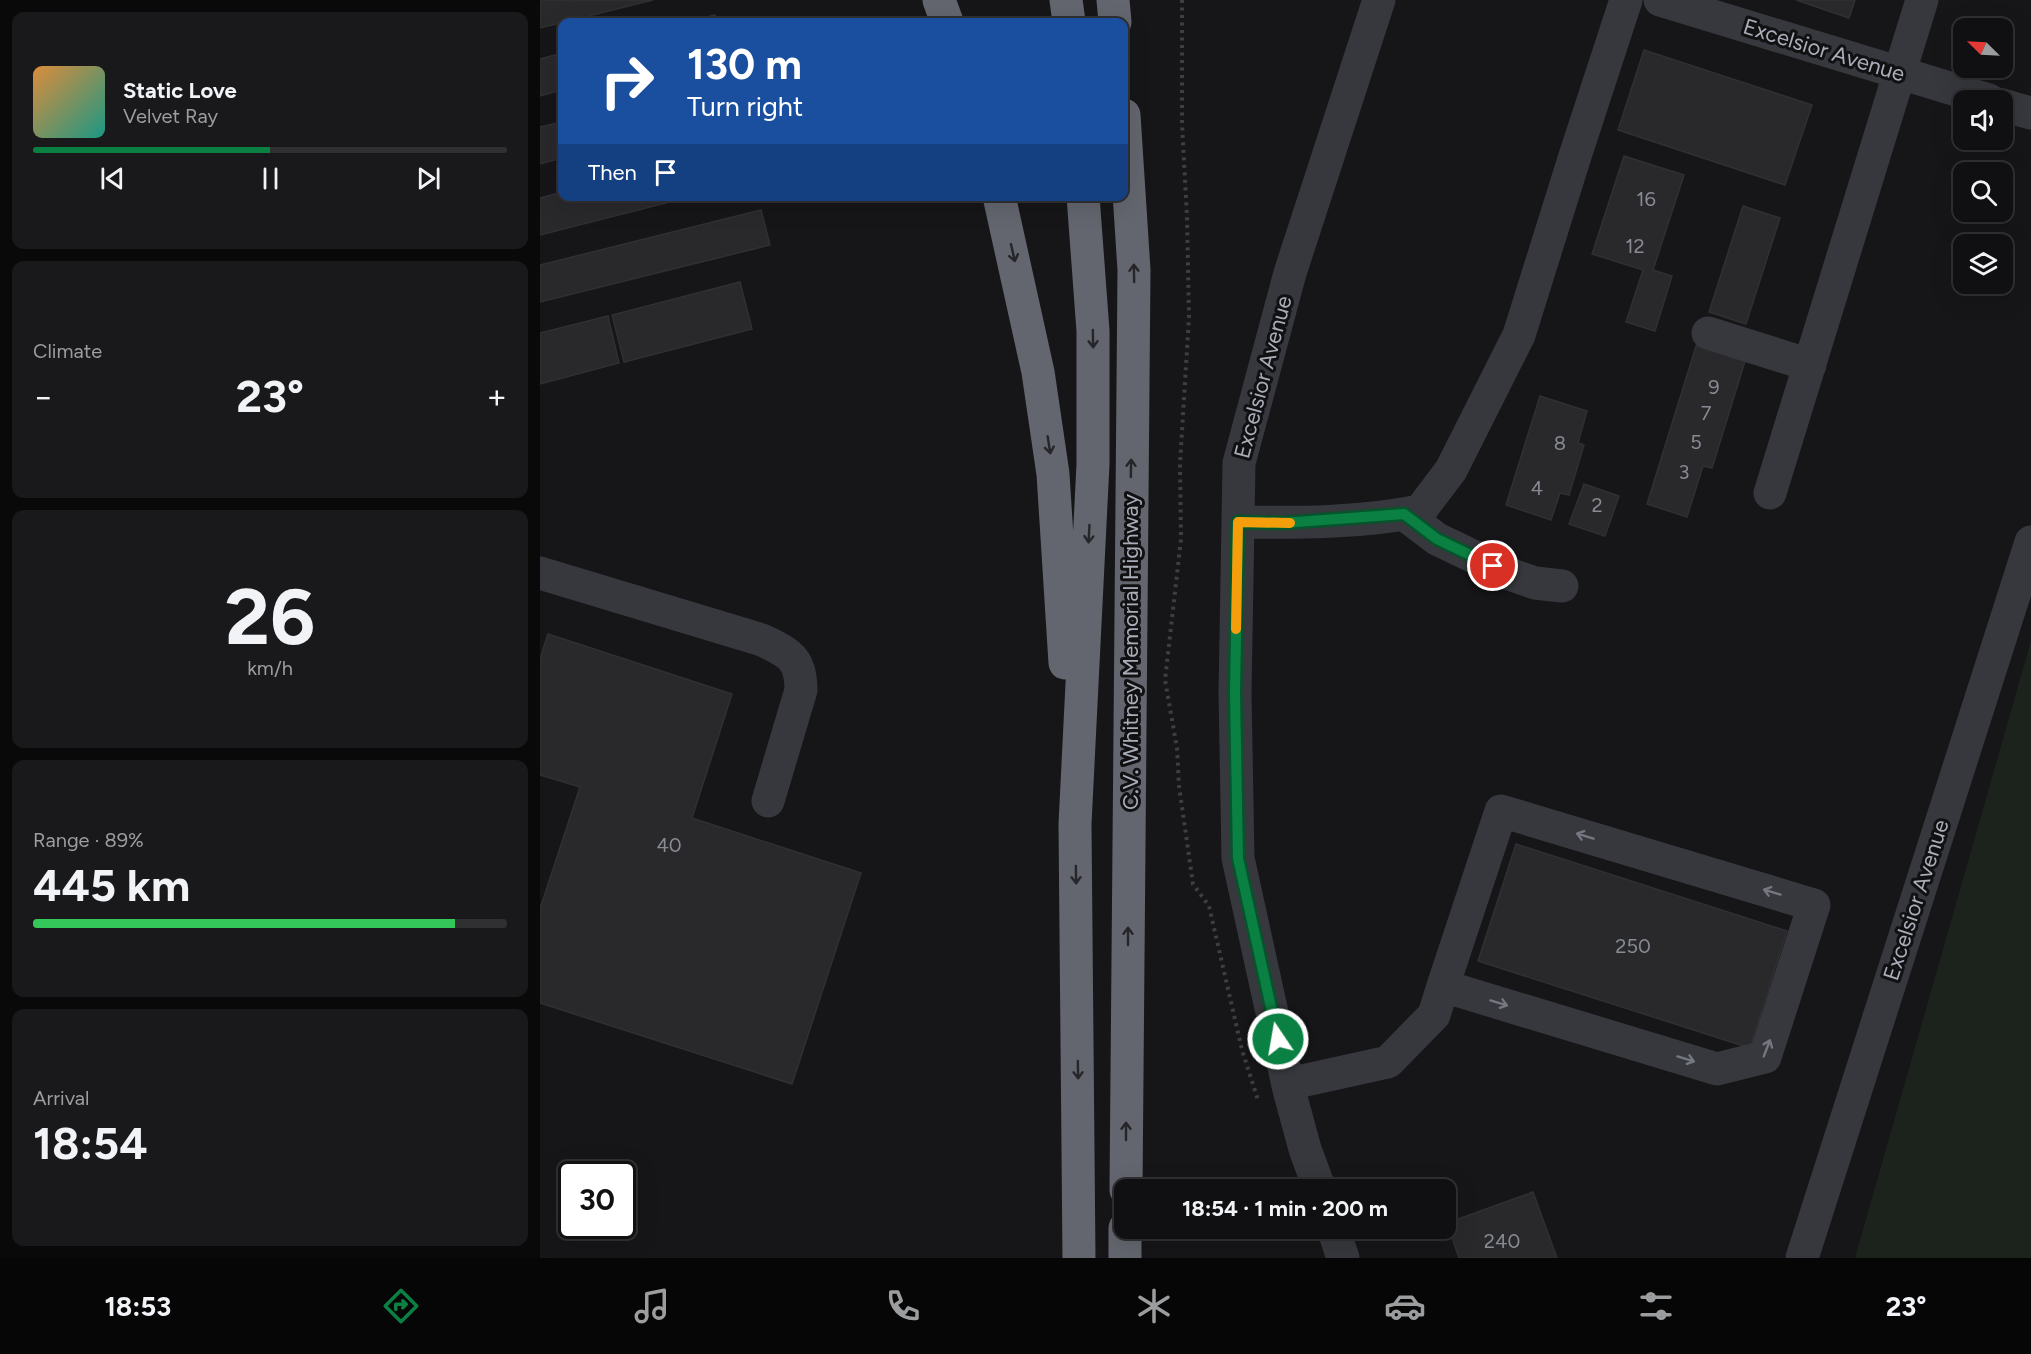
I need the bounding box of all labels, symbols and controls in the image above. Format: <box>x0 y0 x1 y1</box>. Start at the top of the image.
street label: Excelsior Avenue <box>1740 13 1908 87</box>
north arrow <box>1953 18 2013 78</box>
map controls <box>1953 18 2013 294</box>
text: 130 m <box>687 39 802 90</box>
icon: right <box>588 42 666 120</box>
text: Static Love <box>123 77 237 104</box>
text: Turn right <box>687 90 803 123</box>
button: sound <box>1953 90 2013 150</box>
text: Velvet Ray <box>123 104 218 128</box>
icon: arrive <box>649 156 682 189</box>
text: Then <box>588 159 637 186</box>
icon: previous <box>96 162 129 195</box>
icon: pause <box>254 162 287 195</box>
icon: next <box>412 162 445 195</box>
button: search <box>1953 162 2013 222</box>
house number: 16 <box>1636 187 1656 211</box>
house number: 12 <box>1625 234 1645 258</box>
button: layers <box>1953 234 2013 294</box>
one-way arrow <box>1007 244 1019 263</box>
one-way arrow <box>1128 264 1139 284</box>
street label: Excelsior Avenue <box>1228 293 1298 461</box>
one-way arrow <box>1087 328 1099 348</box>
text: Climate <box>33 339 102 363</box>
text: 23° <box>236 369 304 423</box>
house number: 9 <box>1708 375 1720 399</box>
text: − <box>33 377 54 416</box>
text: + <box>486 377 507 416</box>
house number: 7 <box>1701 401 1712 425</box>
house number: 5 <box>1690 430 1702 454</box>
house number: 8 <box>1554 431 1566 455</box>
one-way arrow <box>1044 435 1055 454</box>
one-way arrow <box>1125 459 1137 479</box>
house number: 3 <box>1679 460 1689 484</box>
house number: 4 <box>1531 476 1543 500</box>
house number: 2 <box>1591 493 1603 517</box>
street label: C.V. Whitney Memorial Highway <box>1117 494 1144 810</box>
one-way arrow <box>1084 523 1095 543</box>
pin <box>1467 540 1518 591</box>
icon: arrive <box>1476 549 1509 582</box>
text: 26 <box>225 570 315 664</box>
text: km/h <box>247 656 293 680</box>
street label: Excelsior Avenue <box>1877 816 1955 984</box>
text: Range · 89% <box>33 828 144 852</box>
one-way arrow <box>1576 830 1595 841</box>
house number: 40 <box>656 833 682 857</box>
text: 445 km <box>33 858 190 912</box>
one-way arrow <box>1070 865 1081 885</box>
one-way arrow <box>1763 886 1782 897</box>
one-way arrow <box>1122 927 1133 947</box>
house number: 250 <box>1615 934 1651 958</box>
one-way arrow <box>1489 998 1508 1009</box>
position arrow <box>1246 1007 1310 1071</box>
one-way arrow <box>1763 1039 1774 1057</box>
one-way arrow <box>1676 1054 1695 1065</box>
one-way arrow <box>1072 1060 1083 1080</box>
text: Arrival <box>33 1086 89 1110</box>
text: 18:54 <box>33 1116 148 1170</box>
one-way arrow <box>1120 1122 1132 1142</box>
speed limit sign: 30 <box>558 1161 636 1239</box>
text: 18:54 · 1 min · 200 m <box>1182 1195 1388 1222</box>
house number: 240 <box>1484 1229 1520 1253</box>
icon: directions <box>380 1285 422 1327</box>
icon: music <box>631 1285 673 1327</box>
icon: phone <box>882 1285 924 1327</box>
icon: climate <box>1133 1285 1175 1327</box>
icon: car <box>1384 1285 1426 1327</box>
icon: filters <box>1635 1285 1677 1327</box>
text: 18:53 <box>104 1290 171 1323</box>
text: 23° <box>1886 1290 1927 1323</box>

